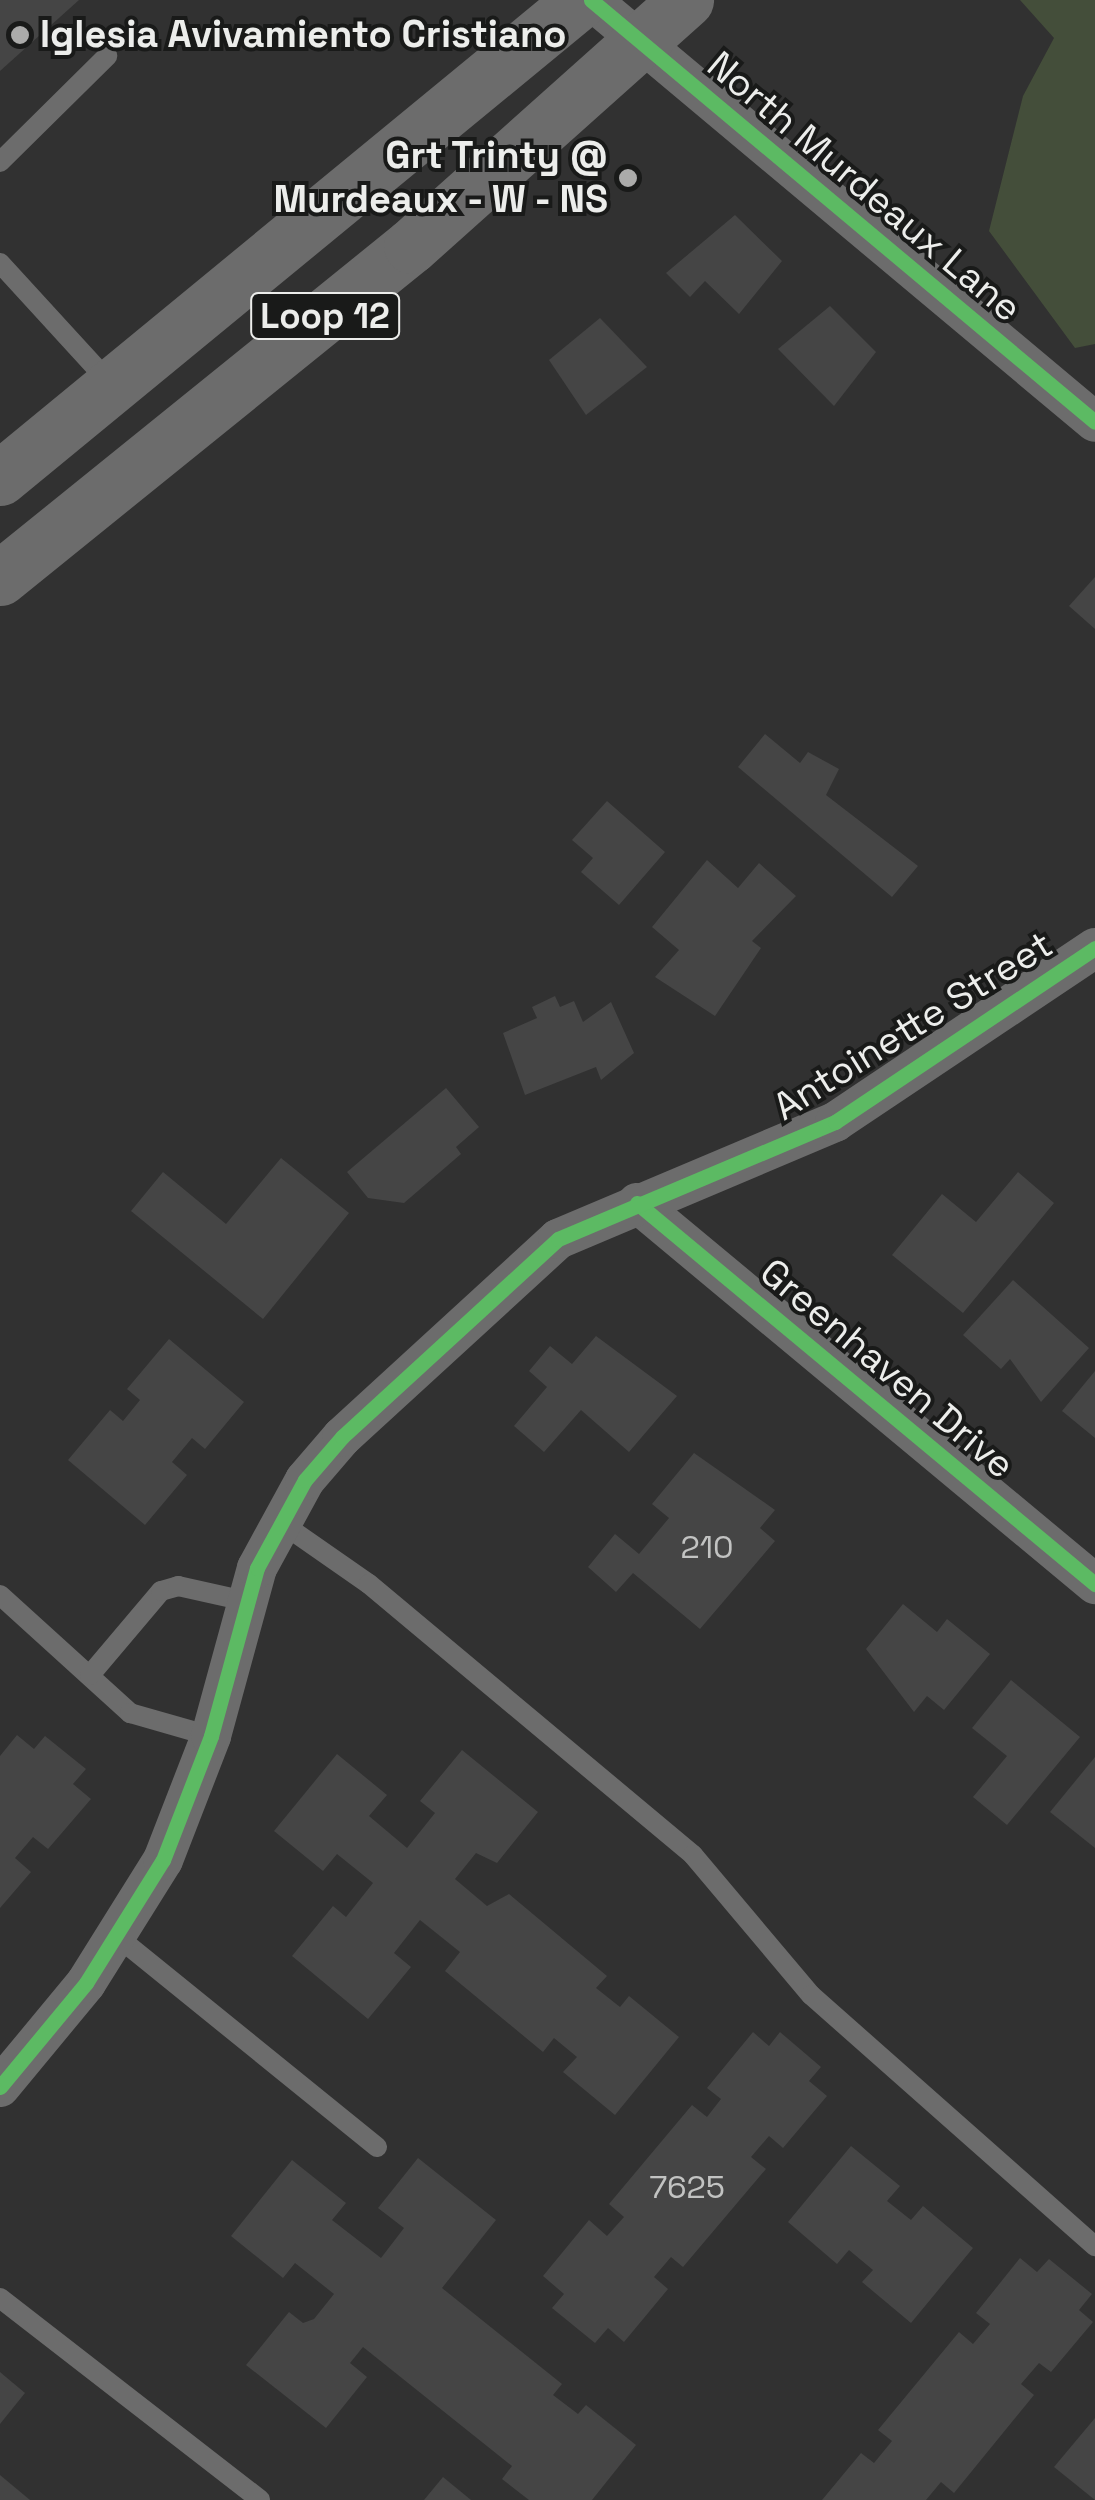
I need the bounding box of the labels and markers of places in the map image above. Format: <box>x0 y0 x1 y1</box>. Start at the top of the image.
place label: Iglesia Avivamiento Cristiano <box>40 12 567 58</box>
marker: Iglesia Avivamiento Cristiano <box>9 24 31 46</box>
place label: Grt Trinty @ Murdeaux - W - NS <box>269 133 608 222</box>
marker: Grt Trinty @ Murdeaux - W - NS <box>617 167 639 189</box>

